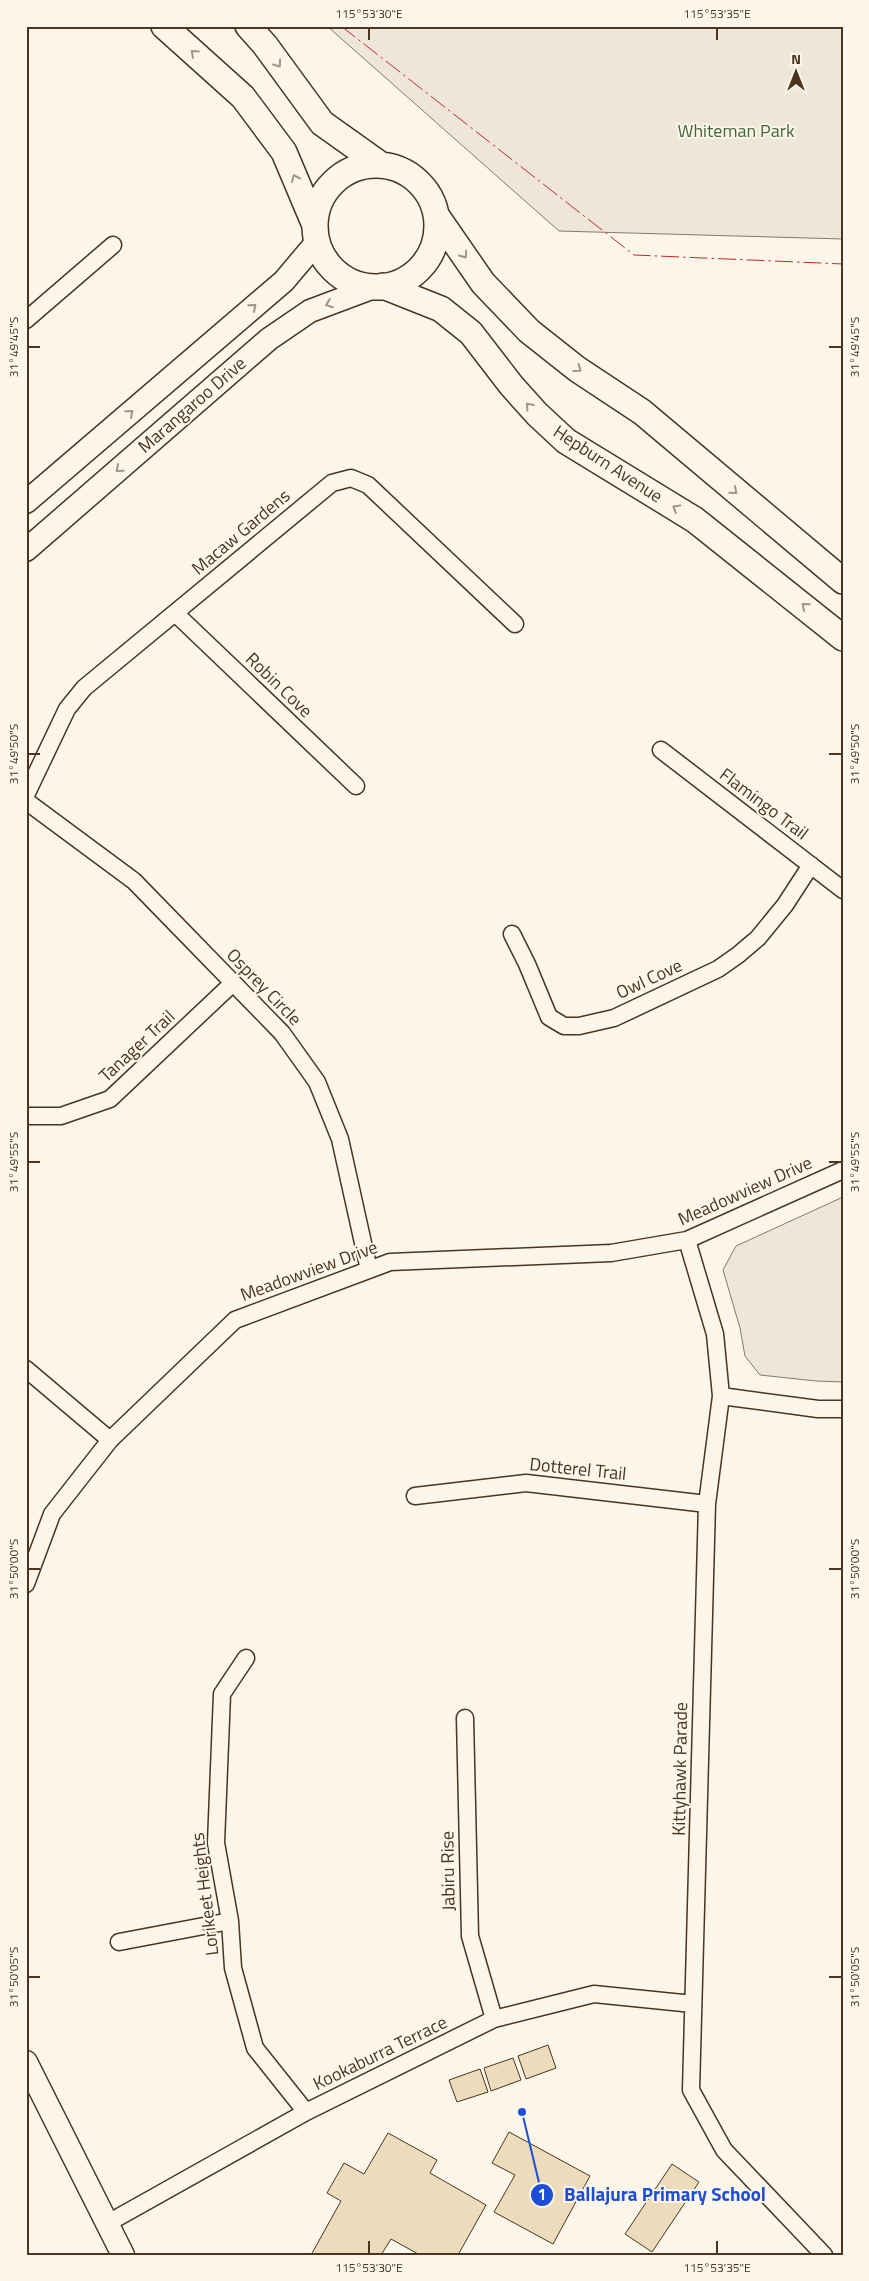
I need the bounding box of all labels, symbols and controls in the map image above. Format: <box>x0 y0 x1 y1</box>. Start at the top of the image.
text: 115°53'30"E <box>335 4 403 23</box>
text: 115°53'35"E <box>683 4 751 23</box>
north arrow <box>772 48 822 98</box>
text: N <box>791 48 801 69</box>
one-way arrow <box>191 50 200 59</box>
one-way arrow <box>272 58 281 68</box>
park label: Whiteman Park <box>677 117 795 144</box>
one-way arrow <box>291 174 302 183</box>
one-way arrow <box>458 250 467 259</box>
one-way arrow <box>325 298 333 308</box>
one-way arrow <box>248 304 257 313</box>
text: 31°49'45"S <box>4 317 23 377</box>
text: 31°49'45"S <box>845 317 864 377</box>
street label: Marangaroo Drive <box>132 350 252 459</box>
one-way arrow <box>572 364 581 372</box>
one-way arrow <box>526 402 535 411</box>
one-way arrow <box>124 410 133 419</box>
street label: Hepburn Avenue <box>548 418 668 509</box>
one-way arrow <box>116 463 125 472</box>
street label: Macaw Gardens <box>185 482 296 581</box>
one-way arrow <box>728 485 737 494</box>
one-way arrow <box>673 505 682 515</box>
one-way arrow <box>802 603 811 612</box>
street label: Robin Cove <box>240 646 319 724</box>
text: 31°49'50"S <box>4 724 23 784</box>
text: 31°49'50"S <box>845 724 864 784</box>
street label: Flamingo Trail <box>714 761 814 846</box>
street label: Osprey Circle <box>221 942 308 1031</box>
street label: Owl Cove <box>611 951 686 1006</box>
street label: Tanager Trail <box>93 1003 181 1088</box>
text: 31°49'55"S <box>4 1132 23 1192</box>
text: 31°49'55"S <box>845 1132 864 1192</box>
street label: Meadowview Drive <box>673 1149 816 1232</box>
street label: Meadowview Drive <box>236 1233 381 1308</box>
street label: Dotterel Trail <box>528 1450 628 1487</box>
text: 31°50'00"S <box>4 1539 23 1599</box>
text: 31°50'00"S <box>845 1539 864 1599</box>
street label: Kittyhawk Parade <box>665 1702 694 1836</box>
street label: Lorikeet Heights <box>184 1831 225 1957</box>
street label: Jabiru Rise <box>433 1831 462 1911</box>
text: 31°50'05"S <box>4 1947 23 2007</box>
text: 31°50'05"S <box>845 1947 864 2007</box>
street label: Kookaburra Terrace <box>308 2008 451 2097</box>
callout: Ballajura Primary School <box>529 2178 776 2212</box>
text: Ballajura Primary School <box>564 2179 766 2208</box>
text: 1 <box>538 2183 546 2206</box>
text: 115°53'30"E <box>335 2258 403 2277</box>
text: 115°53'35"E <box>683 2258 751 2277</box>

